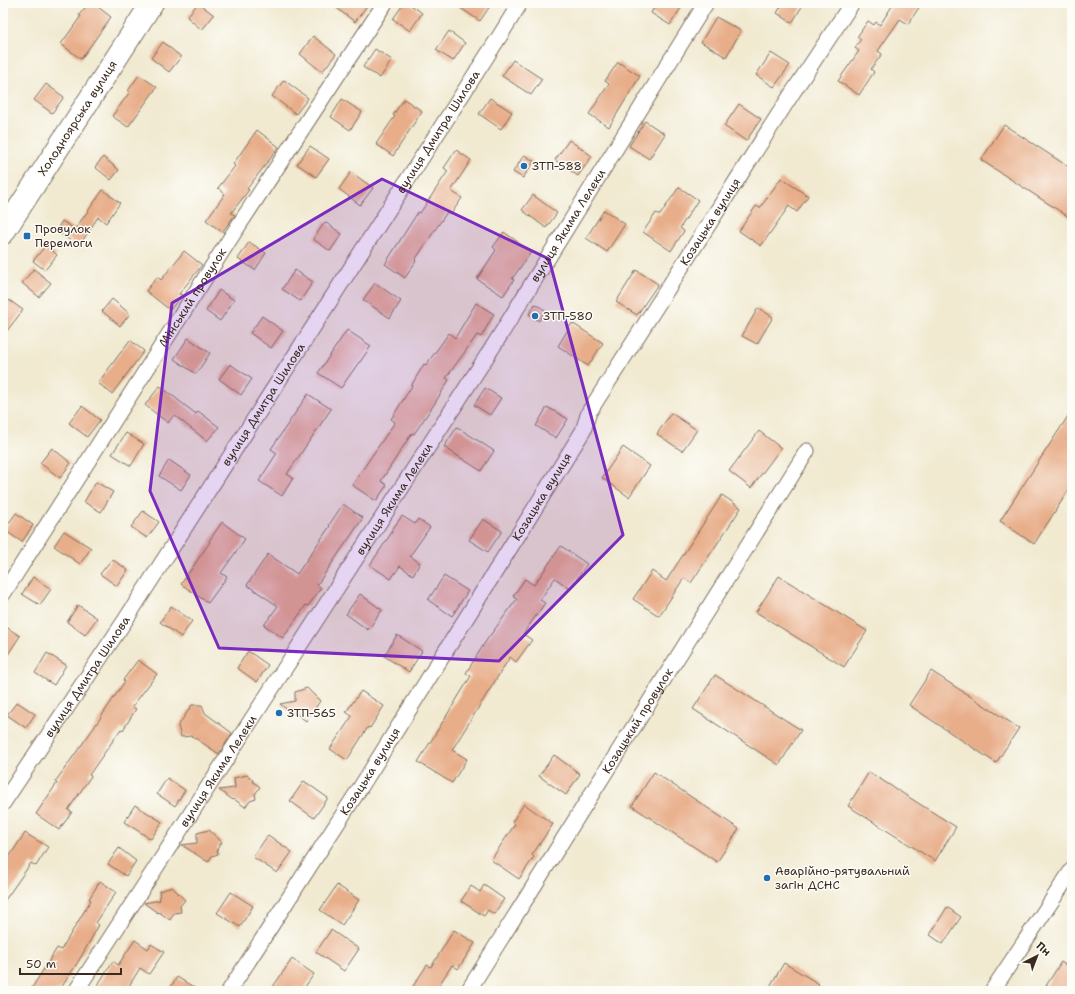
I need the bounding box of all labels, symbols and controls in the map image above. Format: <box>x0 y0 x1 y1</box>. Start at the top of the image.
street label: Холодноярська вулиця <box>34 57 121 179</box>
street label: вулиця Дмитра Шилова <box>393 67 484 196</box>
place label: ЗТП-588 <box>532 158 582 174</box>
marker: ЗТП-588 <box>519 161 529 171</box>
street label: вулиця Якима Лелеки <box>527 166 609 285</box>
street label: Козацька вулиця <box>676 175 744 269</box>
place label: Провулок Перемоги <box>35 221 93 251</box>
marker: Провулок Перемоги <box>22 231 32 241</box>
street label: Мінський провулок <box>155 244 230 350</box>
place label: ЗТП-580 <box>543 308 593 324</box>
marker: ЗТП-580 <box>530 311 540 321</box>
street label: вулиця Дмитра Шилова <box>218 340 309 469</box>
street label: вулиця Якима Лелеки <box>352 440 437 558</box>
street label: Козацька вулиця <box>508 450 575 544</box>
street label: вулиця Дмитра Шилова <box>41 612 134 741</box>
street label: Козацький провулок <box>598 664 677 777</box>
place label: ЗТП-565 <box>287 705 336 721</box>
marker: ЗТП-565 <box>274 708 284 718</box>
street label: вулиця Якима Лелеки <box>176 712 261 830</box>
street label: Козацька вулиця <box>337 725 404 818</box>
place label: Аварійно-рятувальний загін ДСНС <box>775 863 910 893</box>
marker: Аварійно-рятувальний загін ДСНС <box>762 873 772 883</box>
north arrow <box>1017 936 1057 976</box>
text: Пн <box>1033 939 1054 959</box>
scale bar <box>20 950 121 976</box>
text: 50 m <box>26 956 56 972</box>

